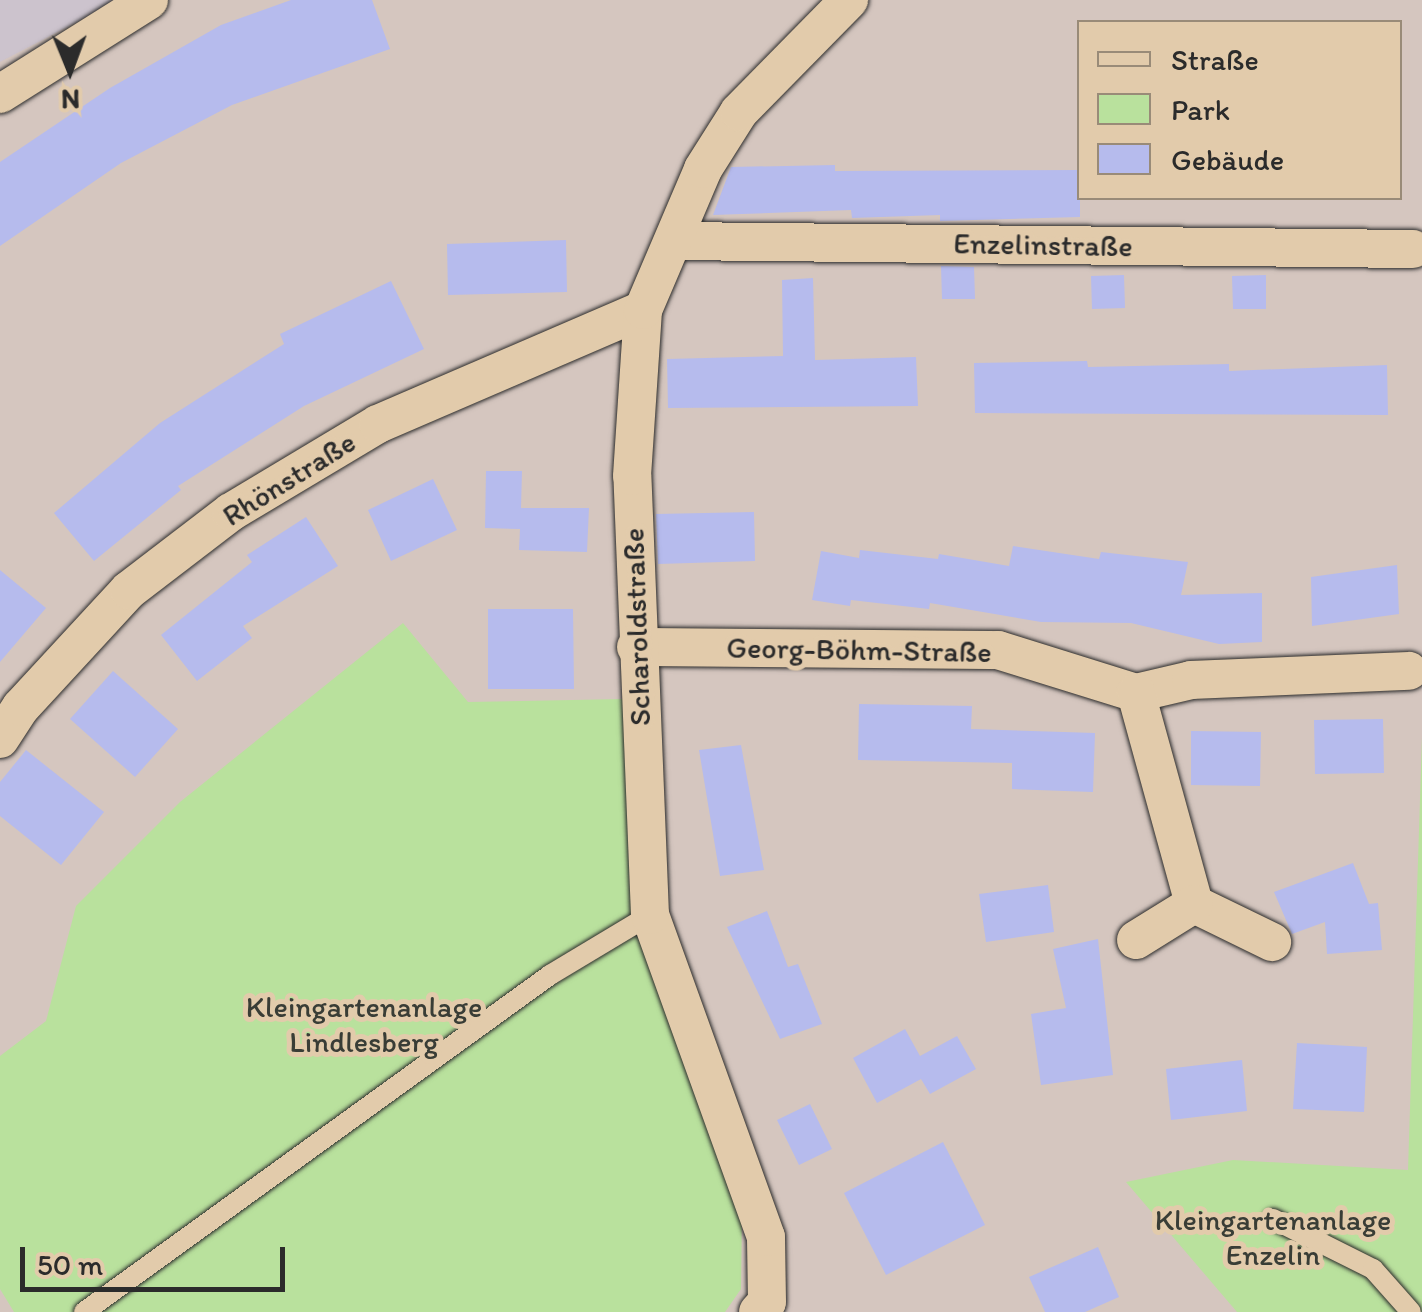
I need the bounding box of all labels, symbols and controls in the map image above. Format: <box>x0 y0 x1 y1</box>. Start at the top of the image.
north arrow <box>20 20 120 120</box>
legend <box>1077 20 1402 200</box>
text: Straße <box>1171 41 1259 78</box>
text: N <box>61 83 80 117</box>
text: Park <box>1171 91 1230 128</box>
text: Gebäude <box>1171 141 1284 178</box>
street label: Enzelinstraße <box>953 225 1133 265</box>
street label: Rhönstraße <box>216 424 362 534</box>
street label: Scharoldstraße <box>616 527 658 727</box>
street label: Georg-Böhm-Straße <box>726 630 992 670</box>
park label: Kleingartenanlage Lindlesberg <box>246 989 482 1060</box>
park label: Kleingartenanlage Enzelin <box>1155 1202 1391 1272</box>
scale bar <box>25 1227 290 1289</box>
text: 50 m <box>37 1246 103 1283</box>

